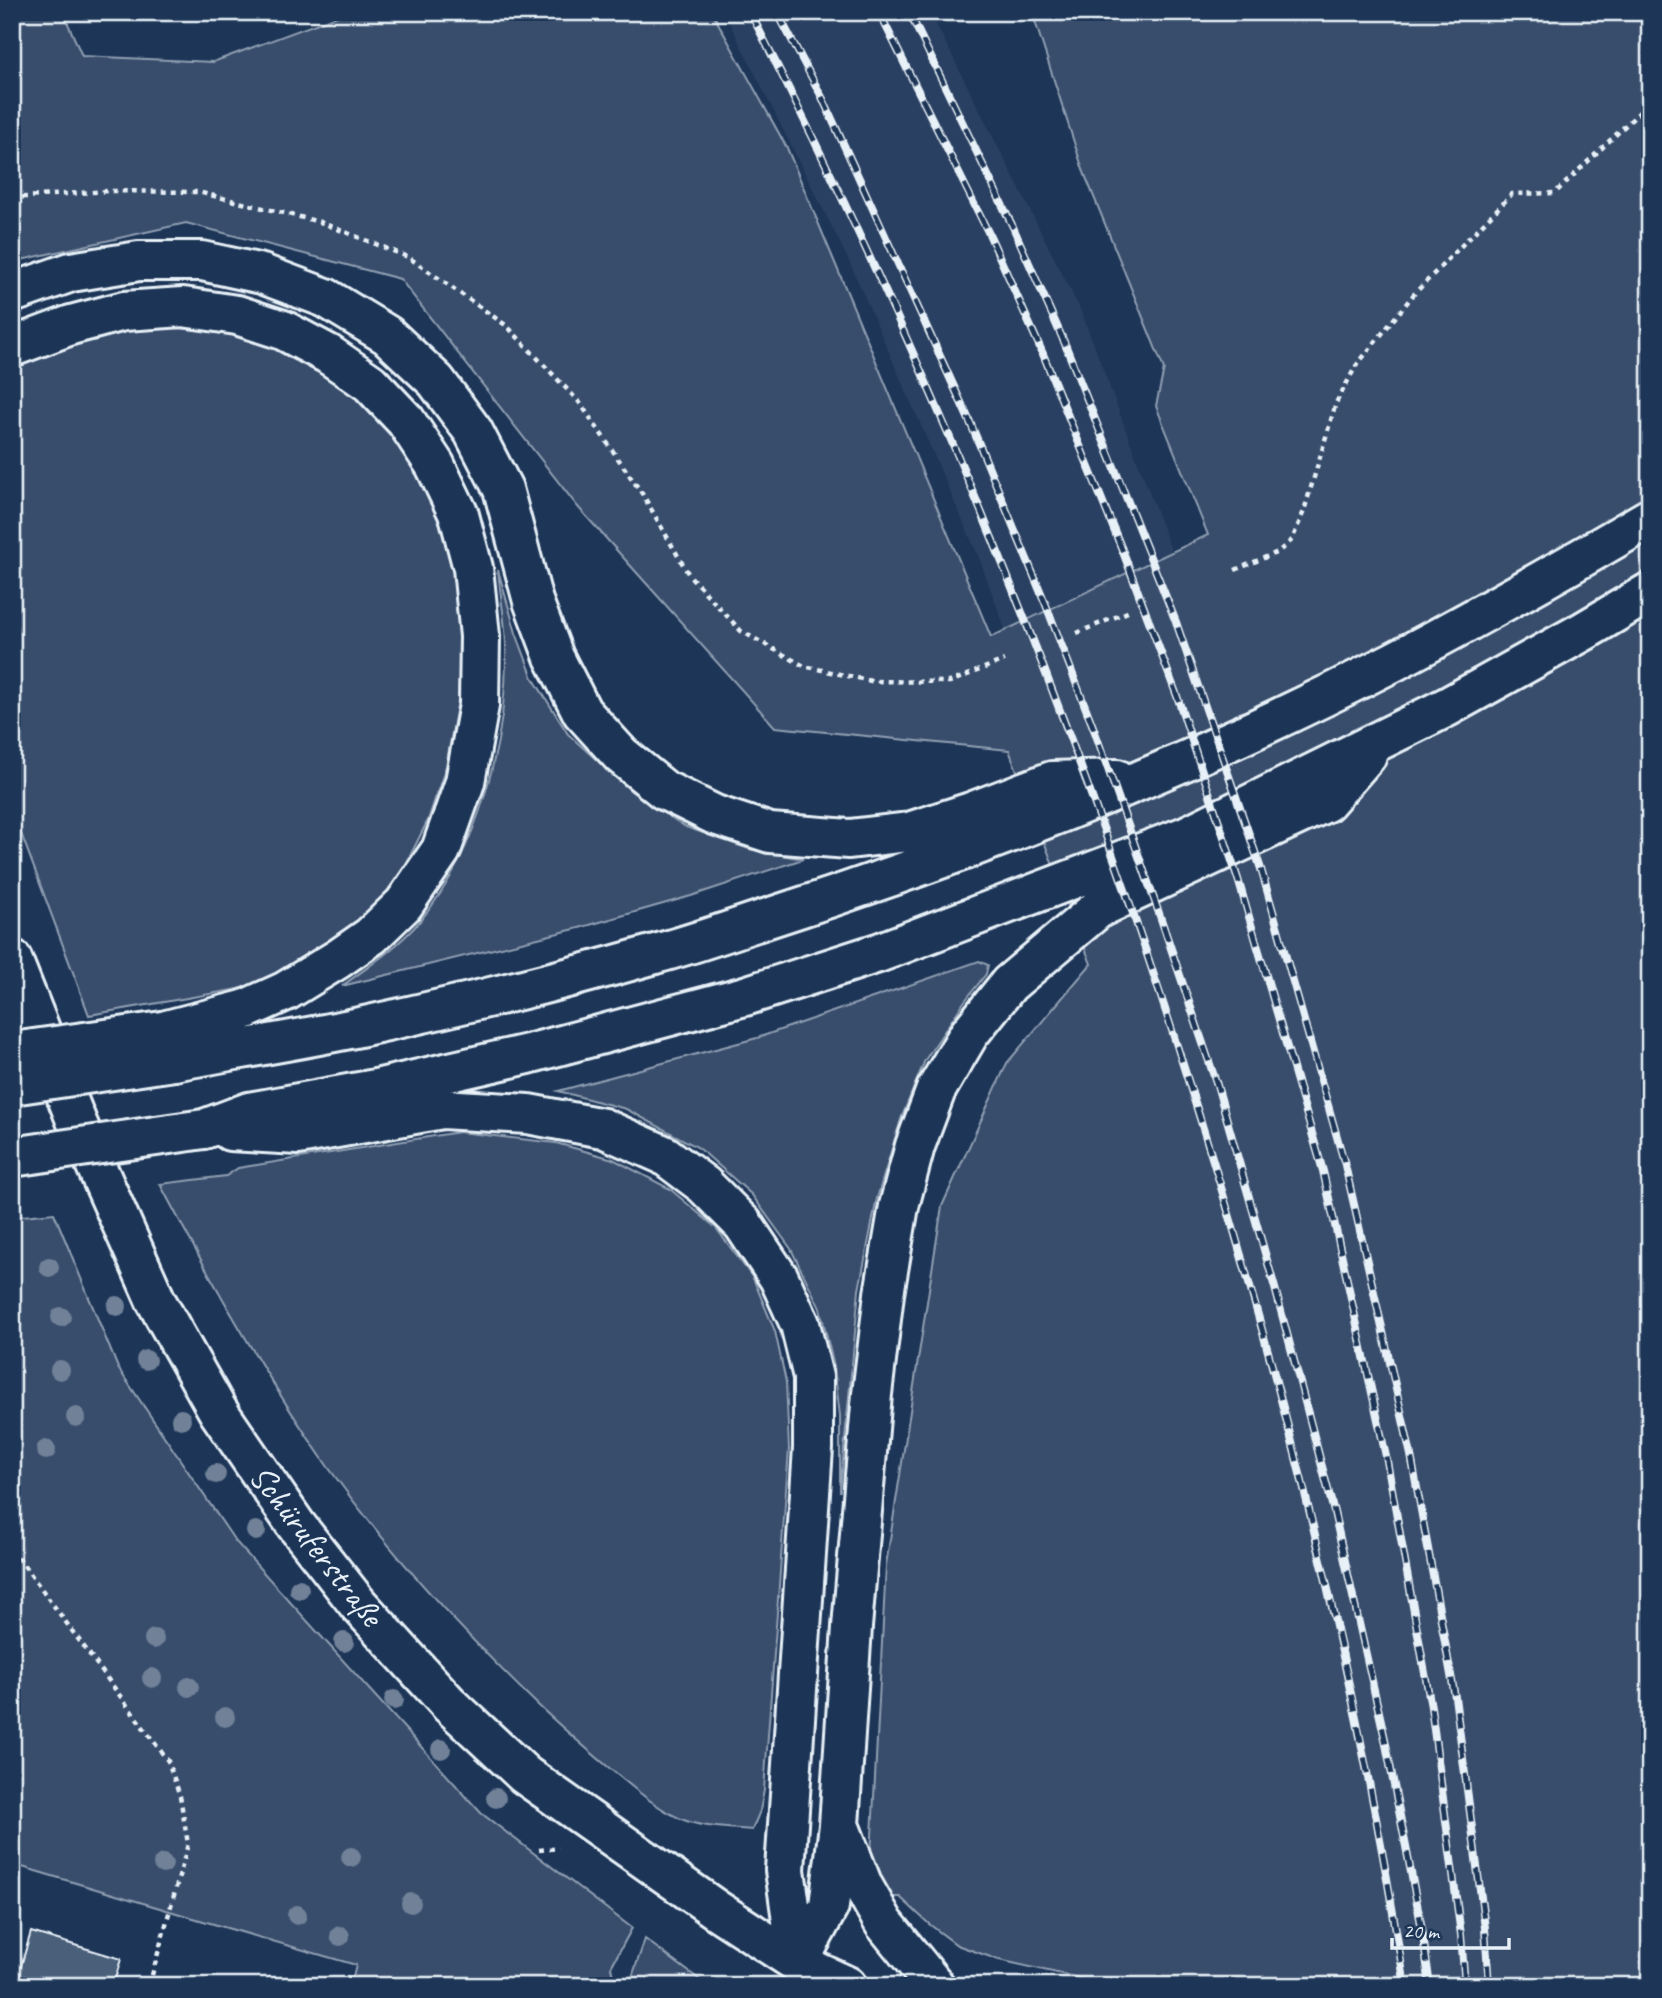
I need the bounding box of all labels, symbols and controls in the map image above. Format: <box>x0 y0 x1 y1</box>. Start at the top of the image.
street label: Schüruferstraße <box>239 1455 395 1637</box>
scale bar <box>1392 1907 1510 1951</box>
text: 20 m <box>1403 1918 1441 1944</box>

